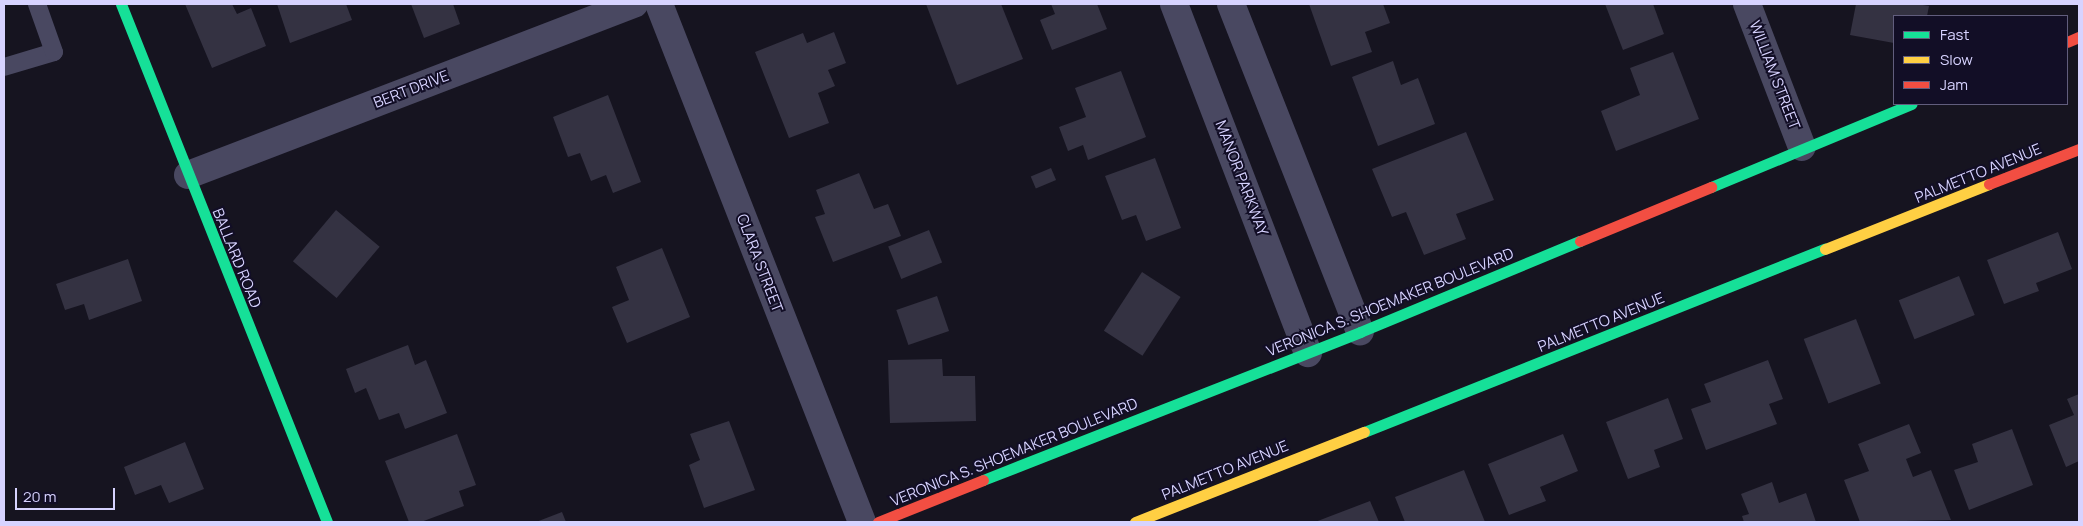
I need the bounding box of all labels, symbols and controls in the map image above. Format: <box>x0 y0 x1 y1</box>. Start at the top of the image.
legend <box>1893 15 2068 105</box>
street label: WILLIAM STREET <box>1746 18 1804 132</box>
text: Fast <box>1940 24 1969 45</box>
text: Slow <box>1940 49 1973 70</box>
street label: BERT DRIVE <box>371 66 451 112</box>
text: Jam <box>1940 74 1968 95</box>
street label: MANOR PARKWAY <box>1212 118 1272 238</box>
street label: PALMETTO AVENUE <box>1912 139 2044 207</box>
street label: BALLARD ROAD <box>209 206 265 310</box>
street label: CLARA STREET <box>733 211 787 315</box>
street label: VERONICA S. SHOEMAKER BOULEVARD <box>1264 244 1516 360</box>
street label: PALMETTO AVENUE <box>1535 288 1667 356</box>
street label: VERONICA S. SHOEMAKER BOULEVARD <box>888 394 1140 510</box>
street label: PALMETTO AVENUE <box>1159 436 1291 504</box>
scale bar <box>18 478 118 510</box>
text: 20 m <box>23 486 56 507</box>

